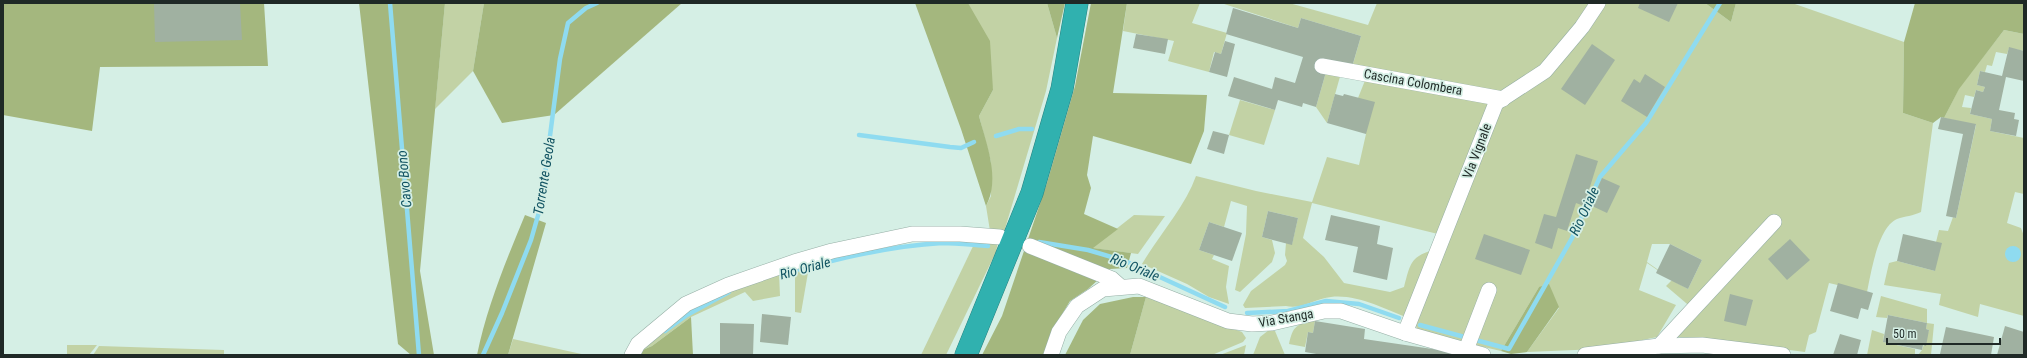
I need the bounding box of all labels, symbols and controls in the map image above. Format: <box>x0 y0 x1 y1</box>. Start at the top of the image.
street label: Cascina Colombera <box>1363 66 1463 98</box>
street label: Via Vignale <box>1460 121 1494 181</box>
water label: Torrente Geola <box>530 136 558 216</box>
water label: Cavo Bono <box>394 150 414 208</box>
water label: Rio Oriale <box>1566 184 1602 238</box>
water label: Rio Oriale <box>1108 250 1162 284</box>
water label: Rio Oriale <box>778 254 832 282</box>
street label: Via Stanga <box>1258 306 1314 330</box>
scale bar <box>1887 320 2000 346</box>
text: 50 m <box>1893 327 1917 341</box>

